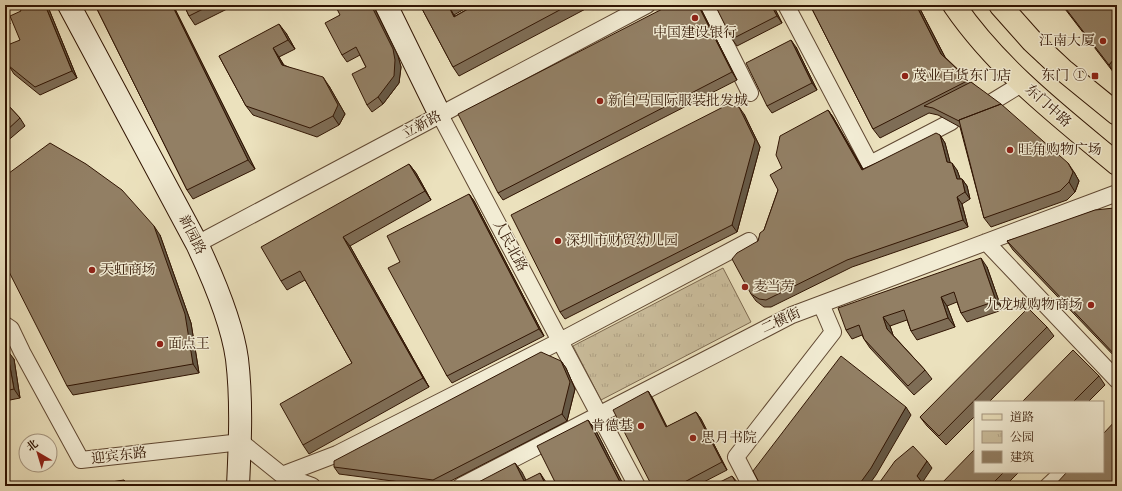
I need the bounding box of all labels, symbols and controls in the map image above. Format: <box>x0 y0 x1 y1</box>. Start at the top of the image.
marker: 中国建设银行 <box>690 13 700 23</box>
place label: 中国建设银行 <box>653 25 737 40</box>
place label: 江南大厦 <box>1039 33 1095 48</box>
marker: 江南大厦 <box>1098 36 1108 46</box>
place label: 茂业百货东门店 <box>913 68 1011 83</box>
place label: 东门 ① <box>1041 68 1087 83</box>
marker: 茂业百货东门店 <box>900 71 910 81</box>
marker: 东门 ① <box>1090 71 1100 81</box>
street label: 东门中路 <box>1023 81 1074 130</box>
place label: 新白马国际服装批发城 <box>608 93 748 108</box>
marker: 新白马国际服装批发城 <box>595 96 605 106</box>
street label: 立新路 <box>400 108 444 141</box>
place label: 旺角购物广场 <box>1018 142 1102 157</box>
marker: 旺角购物广场 <box>1005 145 1015 155</box>
street label: 新园路 <box>176 213 209 257</box>
street label: 人民北路 <box>491 218 530 274</box>
place label: 深圳市财贸幼儿园 <box>566 233 678 248</box>
marker: 深圳市财贸幼儿园 <box>553 236 563 246</box>
place label: 天虹商场 <box>100 262 156 277</box>
marker: 天虹商场 <box>87 265 97 275</box>
place label: 麦当劳 <box>753 279 795 294</box>
marker: 麦当劳 <box>740 282 750 292</box>
place label: 九龙城购物商场 <box>985 297 1083 312</box>
marker: 九龙城购物商场 <box>1086 300 1096 310</box>
street label: 二横街 <box>759 305 803 336</box>
place label: 面点王 <box>168 336 210 351</box>
marker: 面点王 <box>155 339 165 349</box>
legend <box>974 401 1104 473</box>
text: 道路 <box>1010 410 1034 424</box>
place label: 肯德基 <box>591 418 633 433</box>
marker: 肯德基 <box>636 421 646 431</box>
place label: 思月书院 <box>701 430 757 445</box>
text: 公园 <box>1010 431 1034 444</box>
north arrow <box>18 433 58 473</box>
marker: 思月书院 <box>688 433 698 443</box>
text: 北 <box>24 438 40 454</box>
street label: 迎宾东路 <box>90 445 148 466</box>
text: 建筑 <box>1010 450 1034 464</box>

